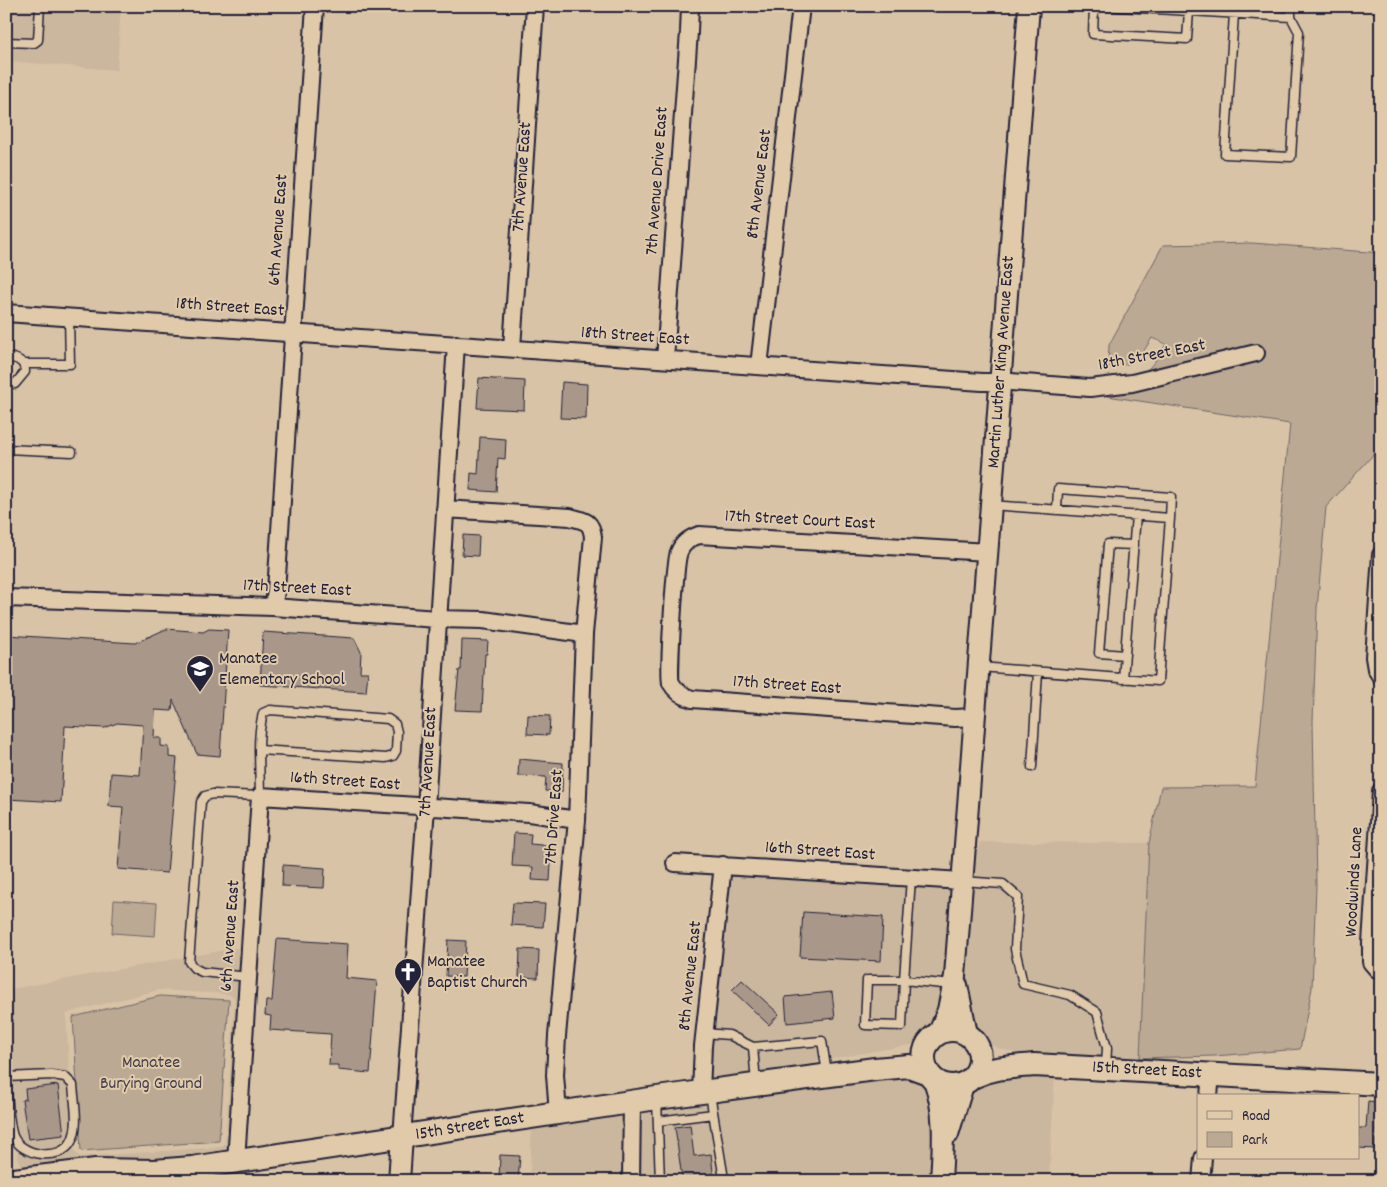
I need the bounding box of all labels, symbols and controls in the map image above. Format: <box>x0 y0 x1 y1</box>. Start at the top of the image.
street label: 7th Avenue Drive East <box>640 106 676 256</box>
street label: 7th Avenue East <box>507 121 539 233</box>
street label: 8th Avenue East <box>741 127 779 240</box>
street label: 6th Avenue East <box>263 173 295 287</box>
street label: Martin Luther King Avenue East <box>982 255 1022 469</box>
street label: 18th Street East <box>175 292 286 324</box>
street label: 18th Street East <box>580 321 691 353</box>
street label: 18th Street East <box>1096 333 1208 379</box>
street label: 17th Street Court East <box>724 505 876 537</box>
street label: 17th Street East <box>242 574 352 604</box>
place label: Manatee Elementary School <box>219 647 346 693</box>
school or university icon: Manatee Elementary School <box>185 654 215 693</box>
street label: 17th Street East <box>732 670 842 702</box>
street label: 7th Avenue East <box>414 706 444 818</box>
street label: 16th Street East <box>289 766 401 798</box>
street label: 7th Drive East <box>539 768 571 866</box>
street label: Woodwinds Lane <box>1340 826 1370 938</box>
street label: 16th Street East <box>764 836 876 868</box>
street label: 6th Avenue East <box>215 879 247 993</box>
street label: 8th Avenue East <box>673 919 709 1032</box>
place label: Manatee Baptist Church <box>427 950 528 996</box>
church icon: Manatee Baptist Church <box>393 957 423 996</box>
park label: Manatee Burying Ground <box>100 1051 202 1097</box>
street label: 15th Street East <box>1091 1056 1203 1086</box>
legend <box>1197 1094 1360 1160</box>
street label: 15th Street East <box>414 1106 527 1148</box>
text: Road <box>1242 1106 1270 1128</box>
text: Park <box>1242 1130 1268 1152</box>

